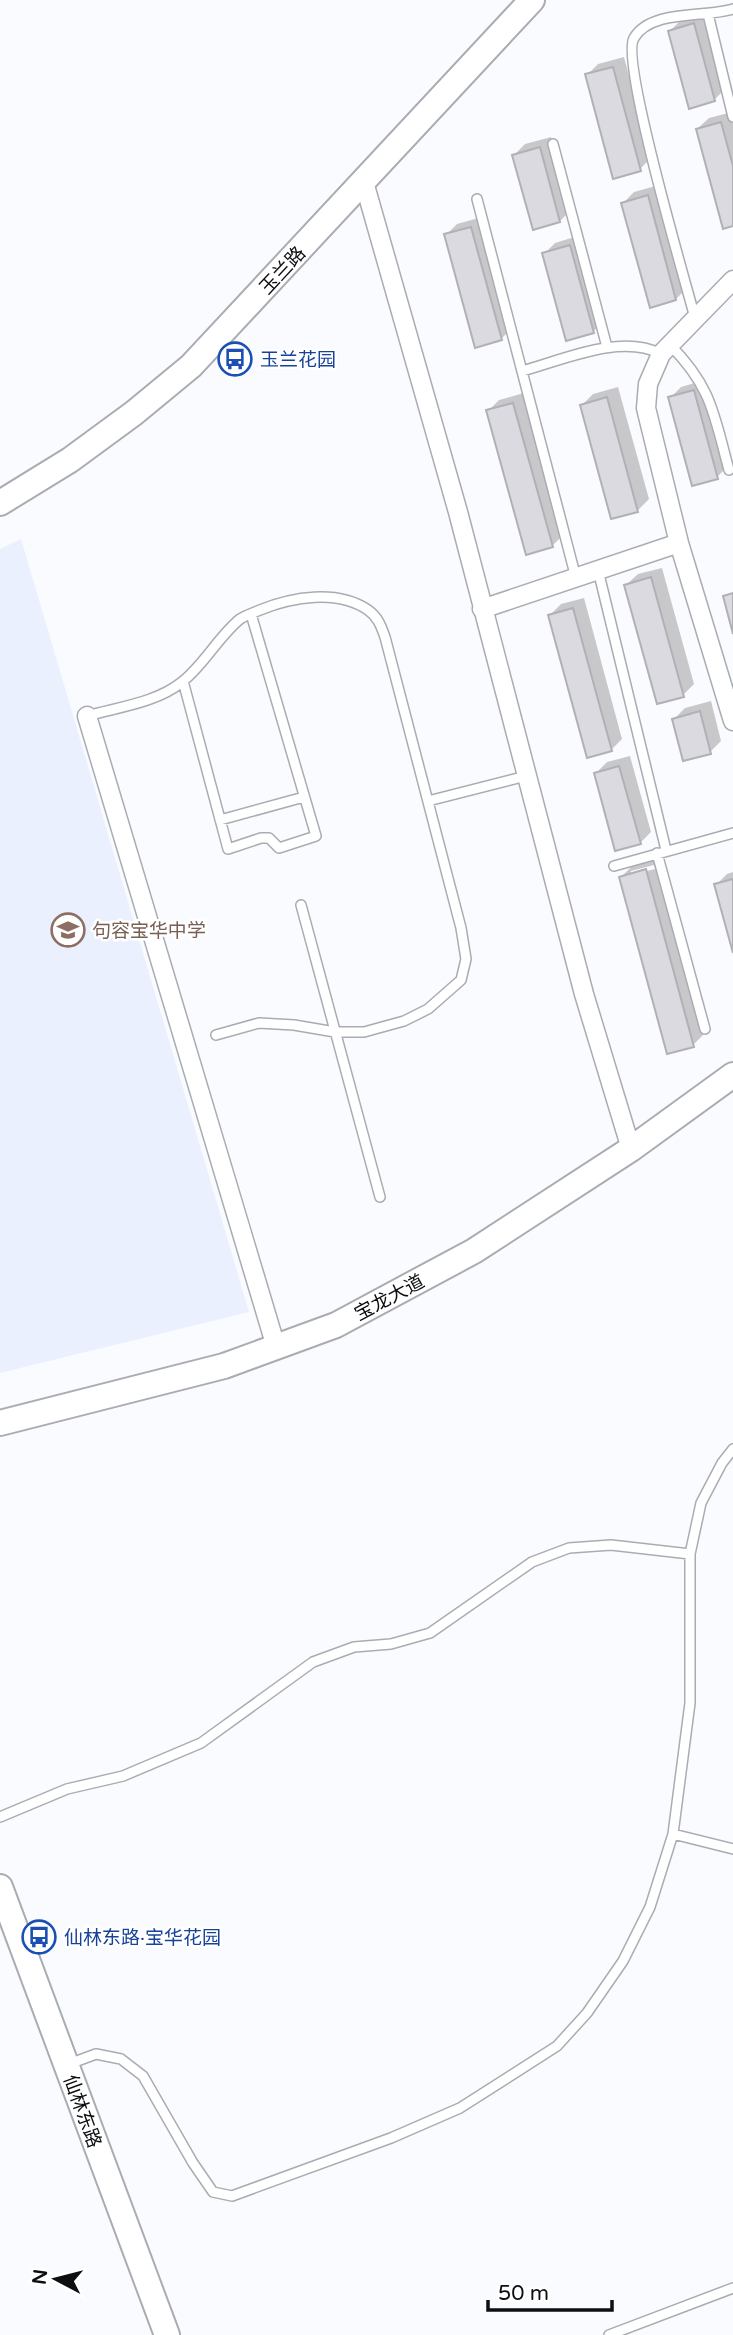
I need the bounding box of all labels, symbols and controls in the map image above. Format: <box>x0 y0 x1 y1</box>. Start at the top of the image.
street label: 玉兰路 <box>255 242 310 299</box>
bus stop icon: 玉兰花园 <box>216 340 254 378</box>
place label: 玉兰花园 <box>260 349 336 371</box>
school or university icon: 句容宝华中学 <box>49 911 87 949</box>
place label: 句容宝华中学 <box>92 920 206 942</box>
street label: 宝龙大道 <box>351 1270 428 1325</box>
bus stop icon: 仙林东路·宝华花园 <box>20 1918 58 1956</box>
place label: 仙林东路·宝华花园 <box>64 1927 221 1949</box>
street label: 仙林东路 <box>59 2072 105 2151</box>
north arrow <box>21 2244 91 2314</box>
text: N <box>28 2268 52 2286</box>
scale bar <box>488 2268 612 2312</box>
text: 50 m <box>498 2281 549 2306</box>

